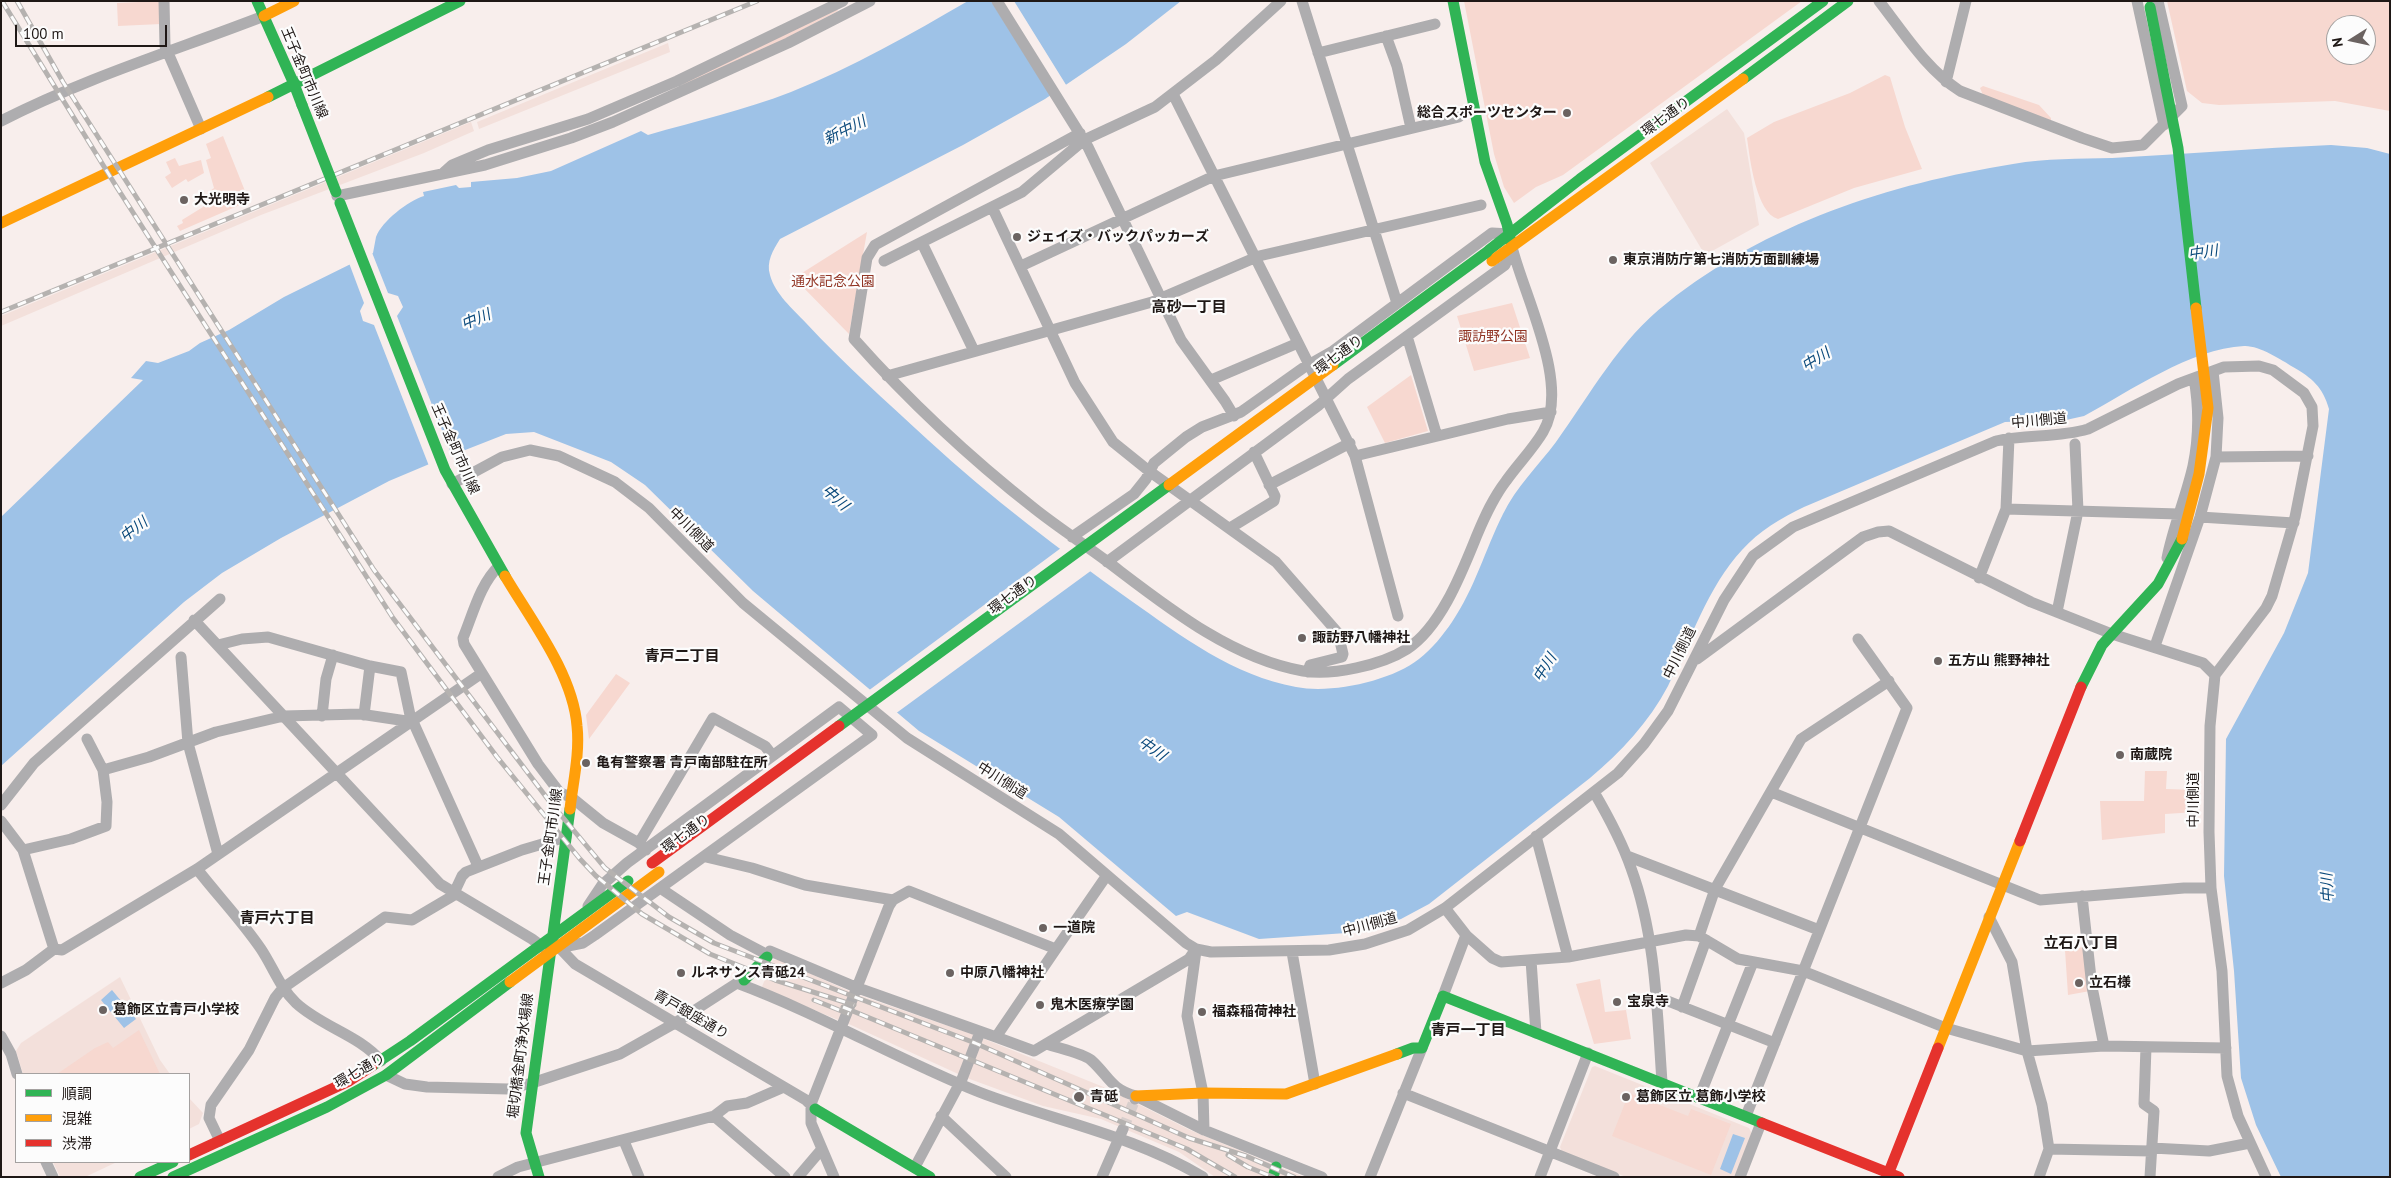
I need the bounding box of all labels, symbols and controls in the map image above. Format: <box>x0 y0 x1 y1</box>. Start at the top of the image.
scale bar <box>18 15 170 47</box>
north arrow <box>2326 15 2376 65</box>
text: 100 m <box>23 24 64 43</box>
street label: 王子金町市川線 <box>277 25 331 121</box>
text: N <box>2328 36 2347 49</box>
street label: 環七通り <box>1638 94 1694 140</box>
place label: 総合スポーツセンター <box>1417 105 1557 121</box>
marker: 総合スポーツセンター <box>1561 107 1573 119</box>
water label: 新中川 <box>821 113 869 149</box>
place label: 大光明寺 <box>194 192 250 208</box>
marker: 大光明寺 <box>178 194 190 206</box>
place label: ジェイズ・バックパッカーズ <box>1027 229 1209 245</box>
marker: ジェイズ・バックパッカーズ <box>1011 231 1023 243</box>
water label: 中川 <box>2187 242 2219 264</box>
place label: 東京消防庁第七消防方面訓練場 <box>1623 252 1819 268</box>
marker: 東京消防庁第七消防方面訓練場 <box>1607 254 1619 266</box>
park label: 通水記念公園 <box>791 274 875 290</box>
district label: 高砂一丁目 <box>1152 299 1226 317</box>
water label: 中川 <box>459 306 493 334</box>
park label: 諏訪野公園 <box>1458 329 1528 345</box>
street label: 環七通り <box>1311 332 1367 378</box>
water label: 中川 <box>1799 344 1833 376</box>
street label: 王子金町市川線 <box>427 401 483 497</box>
street label: 中川側道 <box>2010 410 2068 432</box>
water label: 中川 <box>818 481 852 515</box>
street label: 中川側道 <box>665 504 717 556</box>
water label: 中川 <box>117 514 151 546</box>
street label: 環七通り <box>985 572 1041 618</box>
street label: 中川側道 <box>1660 624 1700 682</box>
place label: 諏訪野八幡神社 <box>1312 630 1410 646</box>
marker: 諏訪野八幡神社 <box>1296 632 1308 644</box>
district label: 青戸二丁目 <box>645 648 719 666</box>
water label: 中川 <box>1529 651 1561 685</box>
place label: 五方山 熊野神社 <box>1948 653 2050 669</box>
marker: 五方山 熊野神社 <box>1932 655 1944 667</box>
water label: 中川 <box>1135 733 1169 765</box>
place label: 南蔵院 <box>2130 747 2172 763</box>
marker: 南蔵院 <box>2114 749 2126 761</box>
place label: 亀有警察署 青戸南部駐在所 <box>596 755 768 771</box>
marker: 亀有警察署 青戸南部駐在所 <box>580 757 592 769</box>
street label: 中川側道 <box>974 759 1030 803</box>
street label: 中川側道 <box>2186 772 2202 828</box>
street label: 王子金町市川線 <box>536 787 566 887</box>
street label: 環七通り <box>658 811 714 857</box>
water label: 中川 <box>2318 873 2338 903</box>
district label: 青戸六丁目 <box>240 910 314 928</box>
street label: 中川側道 <box>1341 910 1399 940</box>
place label: 一道院 <box>1053 920 1095 936</box>
marker: 一道院 <box>1037 922 1049 934</box>
district label: 立石八丁目 <box>2044 935 2118 953</box>
place label: ルネサンス青砥24 <box>691 965 805 981</box>
place label: 中原八幡神社 <box>960 965 1044 981</box>
marker: ルネサンス青砥24 <box>675 967 687 979</box>
marker: 中原八幡神社 <box>944 967 956 979</box>
place label: 立石様 <box>2089 975 2131 991</box>
marker: 立石様 <box>2073 977 2085 989</box>
street label: 青戸銀座通り <box>650 987 732 1043</box>
street label: 堀切橋金町浄水場線 <box>505 992 537 1120</box>
place label: 宝泉寺 <box>1627 994 1669 1010</box>
marker: 宝泉寺 <box>1611 996 1623 1008</box>
place label: 鬼木医療学園 <box>1050 997 1134 1013</box>
marker: 鬼木医療学園 <box>1034 999 1046 1011</box>
place label: 葛飾区立青戸小学校 <box>113 1002 239 1018</box>
marker: 葛飾区立青戸小学校 <box>97 1004 109 1016</box>
place label: 福森稲荷神社 <box>1212 1004 1296 1020</box>
marker: 福森稲荷神社 <box>1196 1006 1208 1018</box>
district label: 青戸一丁目 <box>1431 1022 1505 1040</box>
street label: 環七通り <box>332 1050 388 1092</box>
legend <box>15 1073 190 1163</box>
text: 順調 <box>62 1084 92 1103</box>
place label: 青砥 <box>1090 1089 1118 1105</box>
place label: 葛飾区立 葛飾小学校 <box>1636 1089 1766 1105</box>
marker: 青砥 <box>1072 1090 1086 1104</box>
marker: 葛飾区立 葛飾小学校 <box>1620 1091 1632 1103</box>
text: 混雑 <box>62 1109 92 1128</box>
text: 渋滞 <box>62 1134 92 1153</box>

